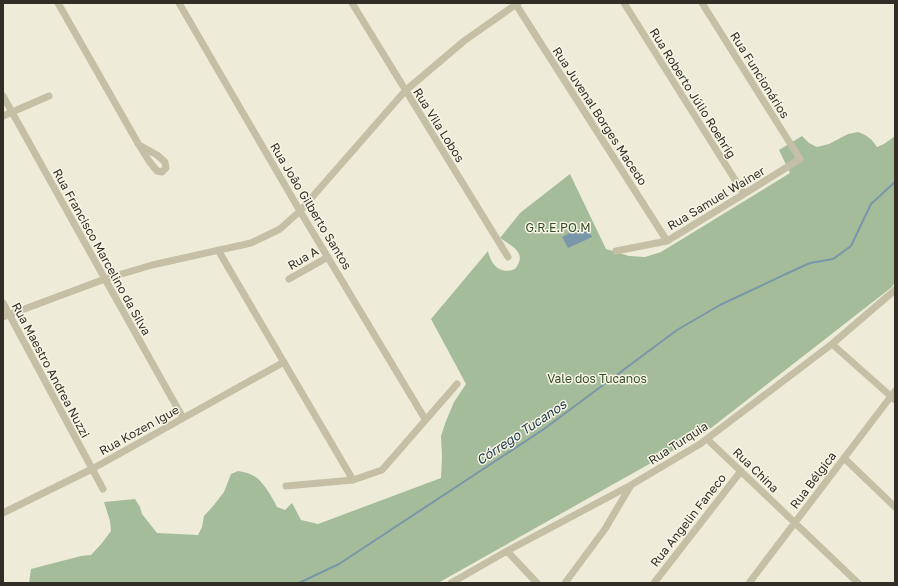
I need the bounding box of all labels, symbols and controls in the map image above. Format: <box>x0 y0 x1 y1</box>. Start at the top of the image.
street label: Rua Roberto Júlio Roehrig <box>647 25 739 161</box>
street label: Rua Funcionários <box>727 29 793 121</box>
street label: Rua Juvenal Borges Macedo <box>550 44 650 188</box>
street label: Rua Vila Lobos <box>410 85 468 165</box>
street label: Rua João Gilberto Santos <box>267 140 355 272</box>
street label: Rua Samuel Wainer <box>664 163 768 233</box>
street label: Rua Francisco Marcelino da Silva <box>50 166 154 338</box>
park label: G.R.E.PO.M <box>526 220 590 235</box>
street label: Rua A <box>285 243 321 273</box>
street label: Rua Maestro Andrea Nuzzi <box>9 300 93 440</box>
park label: Vale dos Tucanos <box>547 371 647 386</box>
water label: Córrego Tucanos <box>473 395 570 468</box>
street label: Rua Kozen Igue <box>96 402 182 458</box>
street label: Rua Turquia <box>645 418 711 468</box>
street label: Rua China <box>730 444 782 496</box>
street label: Rua Bélgica <box>787 448 839 512</box>
street label: Rua Angelin Faneco <box>647 470 729 570</box>

